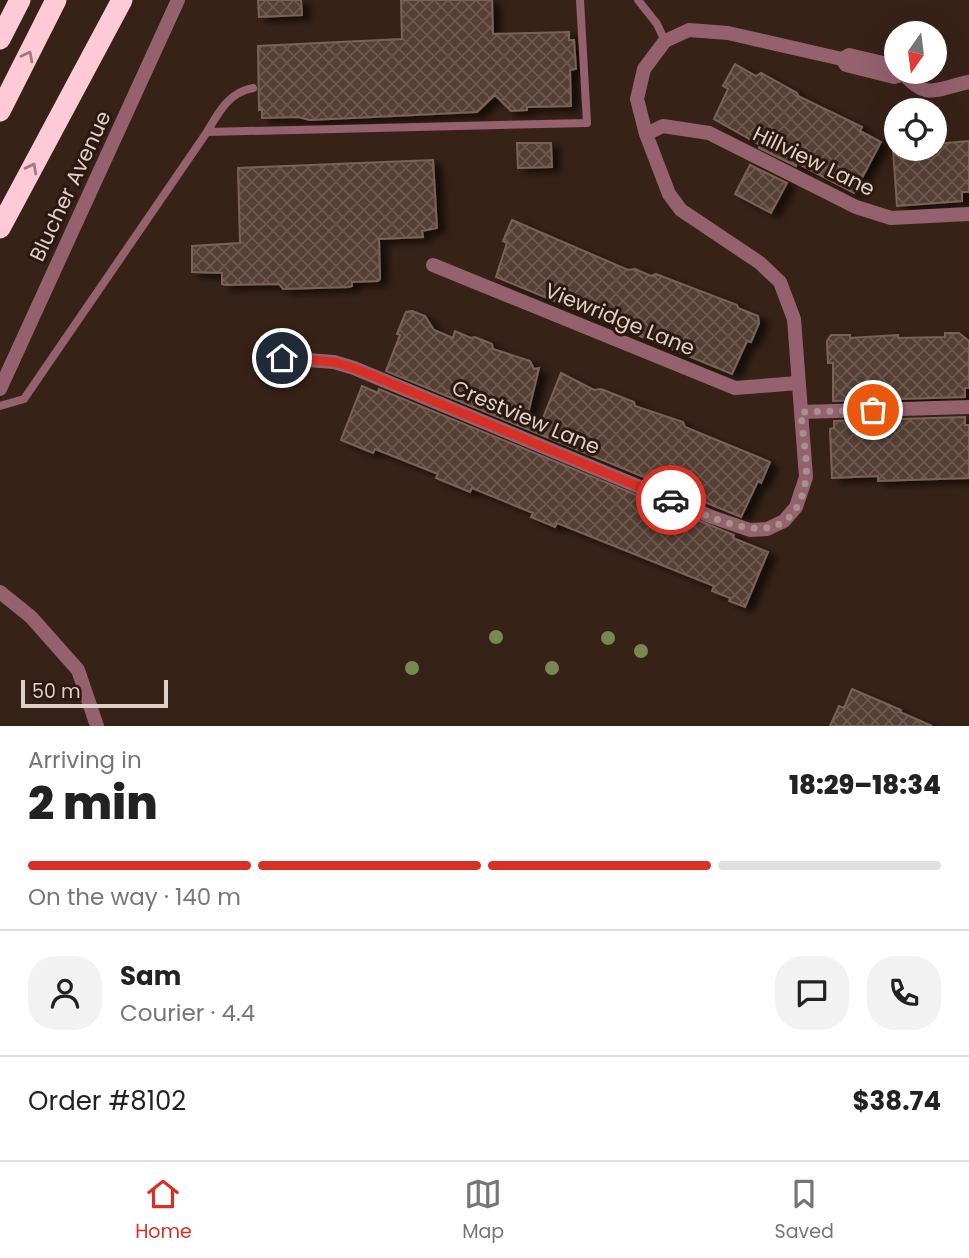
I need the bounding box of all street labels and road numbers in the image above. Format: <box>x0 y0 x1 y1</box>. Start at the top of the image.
street label: Blucher Avenue <box>22 106 118 266</box>
street label: Hillview Lane <box>748 119 880 203</box>
street label: Viewridge Lane <box>541 276 699 362</box>
street label: Crestview Lane <box>448 373 604 461</box>

